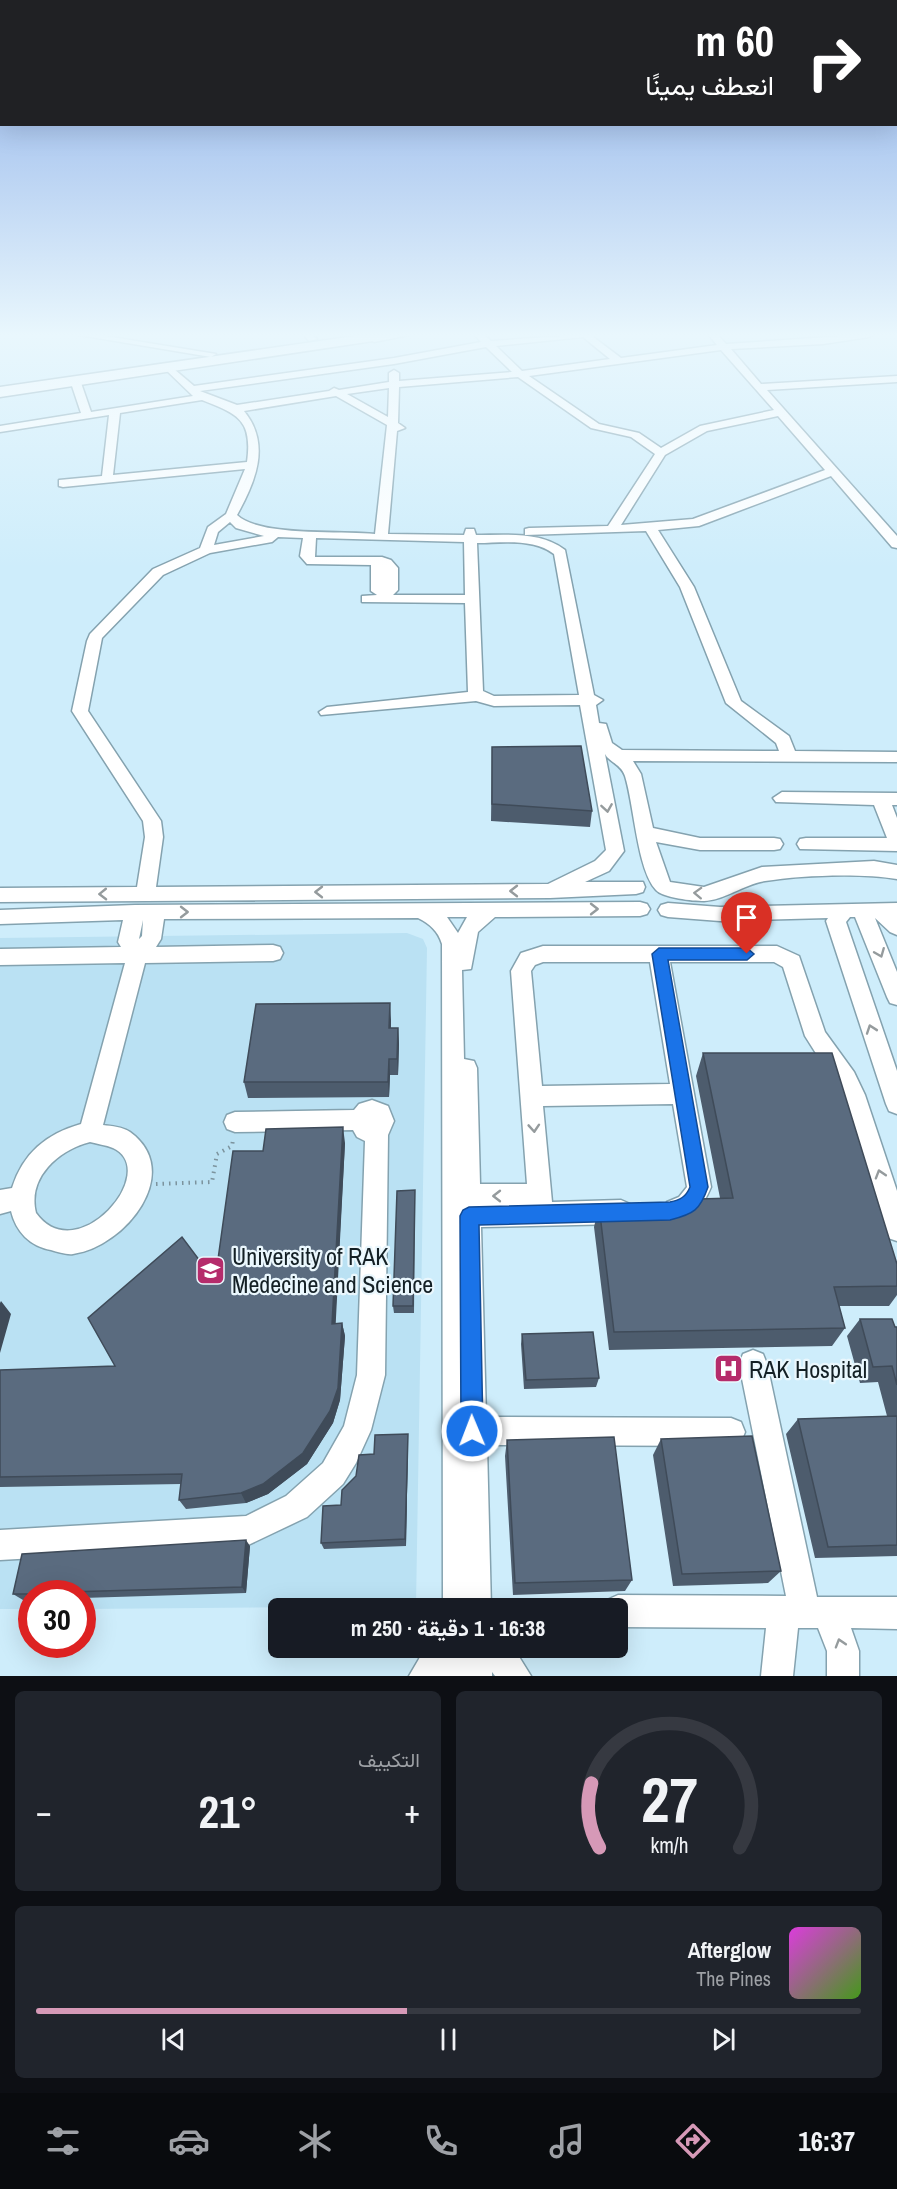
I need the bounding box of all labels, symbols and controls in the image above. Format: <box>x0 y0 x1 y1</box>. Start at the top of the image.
text: 60 m <box>695 13 774 69</box>
icon: right <box>795 24 873 102</box>
text: انعطف يمينًا <box>645 67 774 103</box>
one-way arrow <box>601 803 613 812</box>
one-way arrow <box>510 885 519 897</box>
one-way arrow <box>315 886 324 898</box>
one-way arrow <box>694 886 703 899</box>
one-way arrow <box>99 888 108 900</box>
pin <box>721 892 772 954</box>
icon: arrive <box>730 901 763 934</box>
one-way arrow <box>589 903 598 915</box>
one-way arrow <box>180 906 189 918</box>
one-way arrow <box>873 947 885 958</box>
one-way arrow <box>866 1024 878 1035</box>
one-way arrow <box>527 1123 540 1132</box>
one-way arrow <box>874 1169 887 1179</box>
one-way arrow <box>493 1190 502 1202</box>
place label: University of RAK Medecine and Science <box>232 1240 433 1300</box>
school or university icon: University of RAK Medecine and Science <box>195 1254 227 1286</box>
hospital icon: RAK Hospital <box>712 1353 744 1385</box>
place label: RAK Hospital <box>749 1353 867 1385</box>
position arrow <box>440 1399 504 1463</box>
speed limit sign: 30 <box>18 1580 96 1658</box>
text: 16:38 · 1 دقيقة · 250 m <box>351 1613 545 1643</box>
one-way arrow <box>835 1638 847 1649</box>
text: التكييف <box>358 1746 420 1773</box>
text: 27 <box>641 1757 697 1841</box>
text: 21° <box>198 1781 258 1842</box>
text: − <box>36 1789 52 1833</box>
text: + <box>404 1789 420 1833</box>
text: km/h <box>650 1831 688 1860</box>
text: Afterglow <box>688 1935 771 1965</box>
text: The Pines <box>696 1965 771 1992</box>
icon: previous <box>157 2023 190 2056</box>
icon: pause <box>432 2023 465 2056</box>
icon: next <box>707 2023 740 2056</box>
icon: filters <box>42 2120 84 2162</box>
icon: car <box>168 2120 210 2162</box>
icon: climate <box>294 2120 336 2162</box>
icon: phone <box>420 2120 462 2162</box>
icon: music <box>546 2120 588 2162</box>
icon: directions <box>672 2120 714 2162</box>
text: 16:37 <box>798 2123 855 2159</box>

